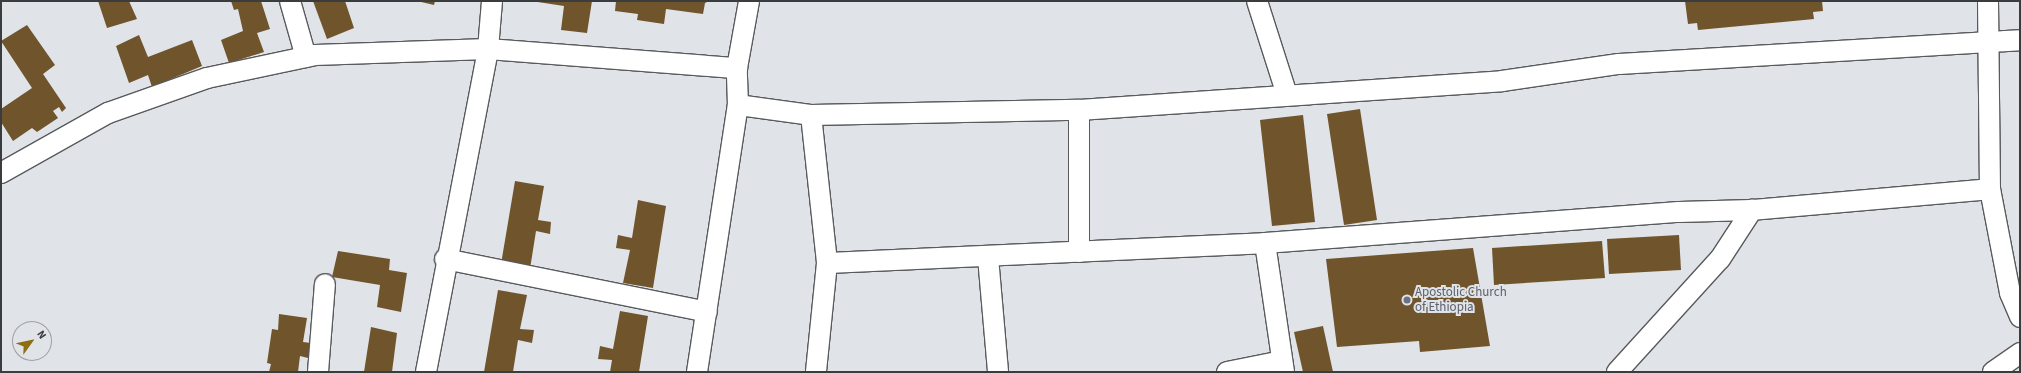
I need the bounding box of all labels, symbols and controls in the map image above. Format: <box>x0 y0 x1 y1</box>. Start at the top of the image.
place label: Apostolic Church of Ethiopia <box>1415 285 1507 316</box>
marker: Apostolic Church of Ethiopia <box>1402 295 1412 305</box>
north arrow <box>12 321 52 361</box>
text: N <box>33 328 50 342</box>

